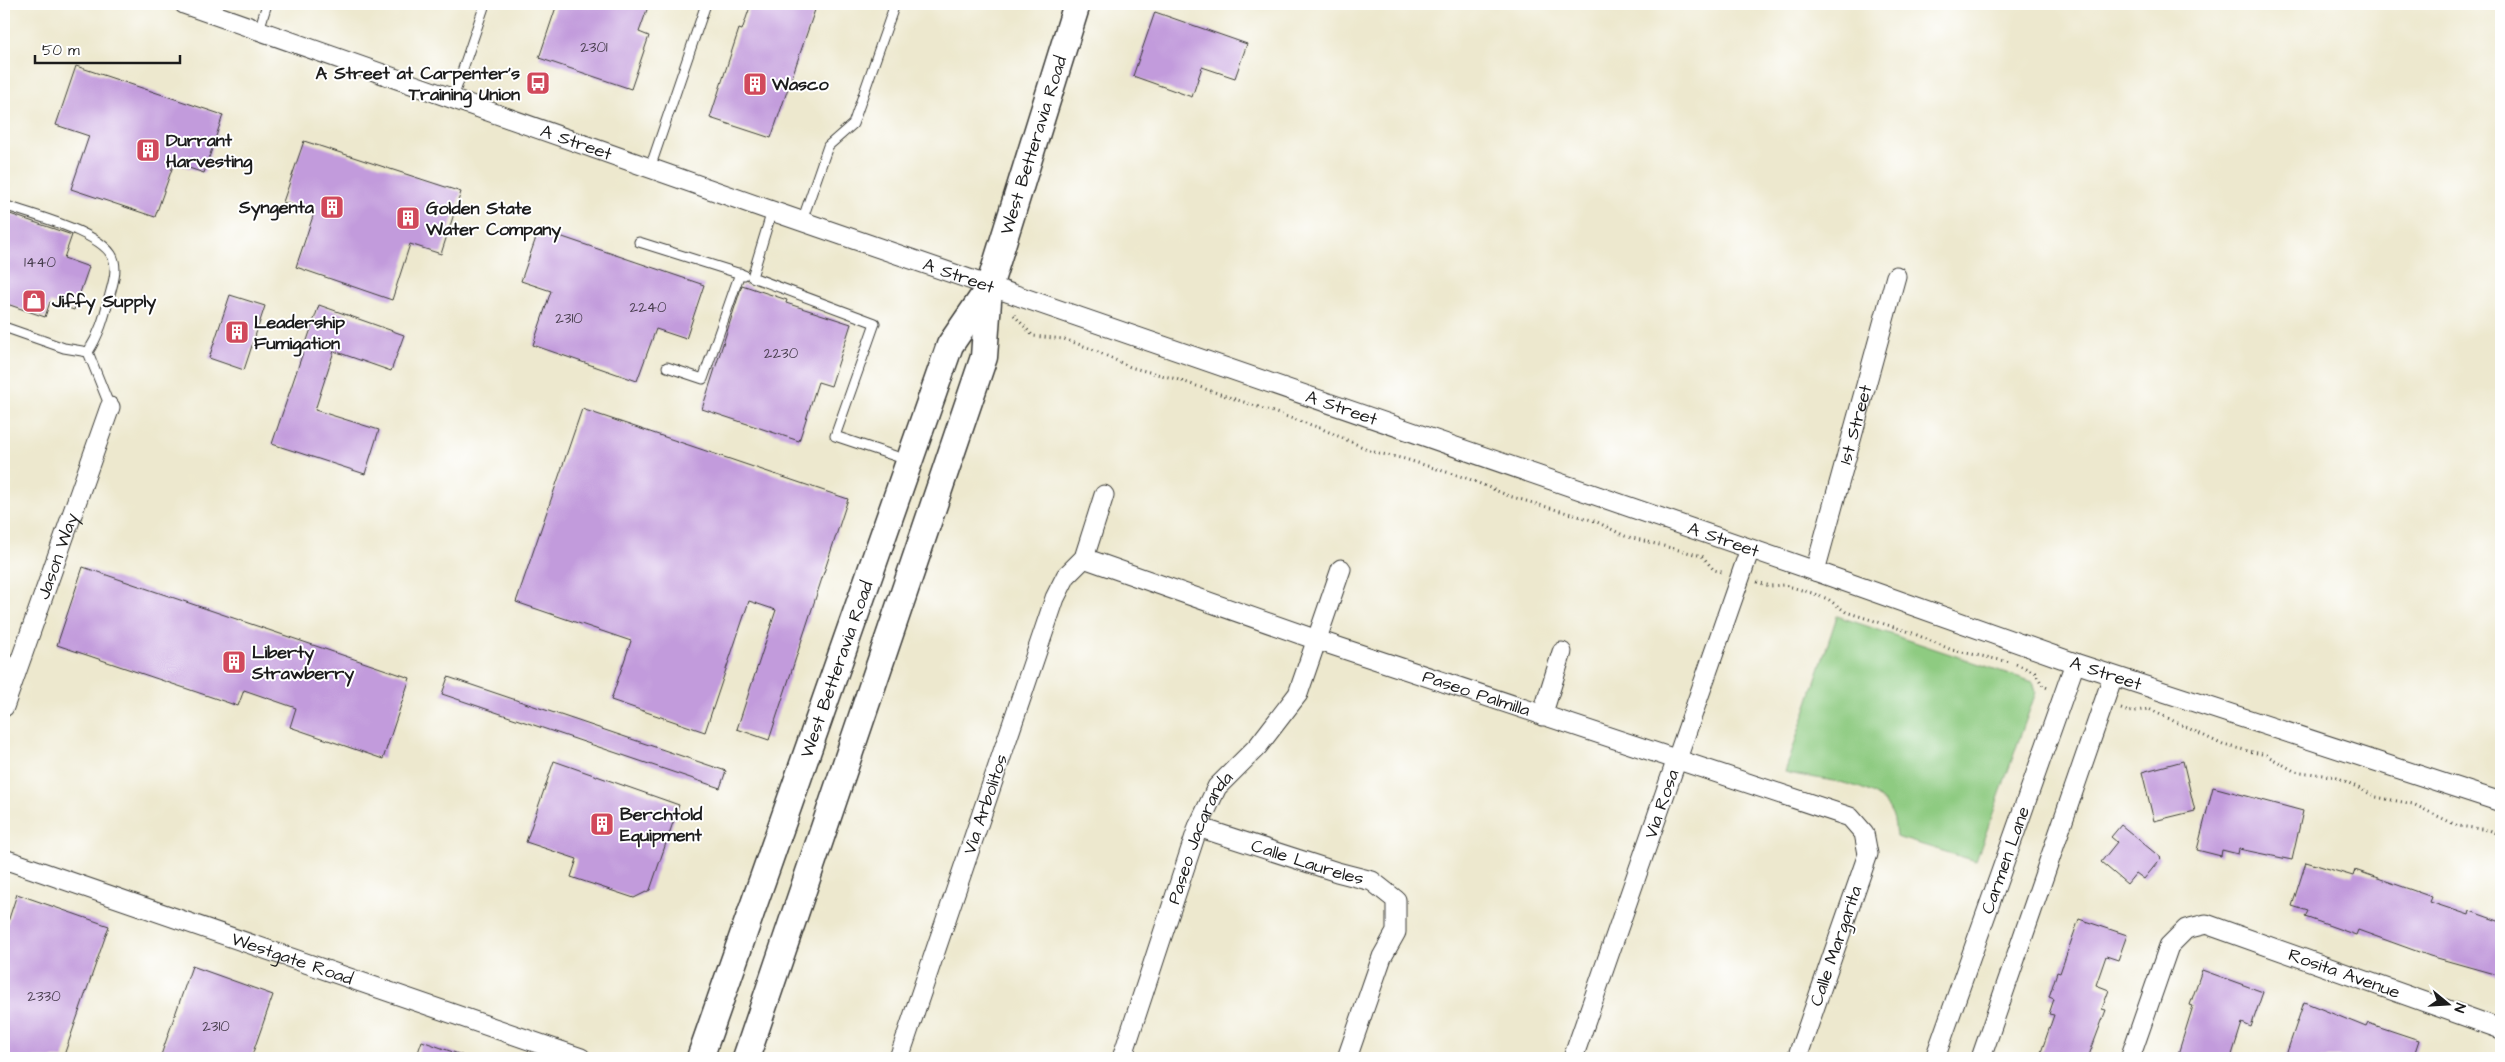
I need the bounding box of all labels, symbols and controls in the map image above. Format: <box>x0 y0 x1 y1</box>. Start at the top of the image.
scale bar <box>35 32 180 64</box>
house number: 2301 <box>580 37 608 58</box>
text: 50 m <box>42 40 80 61</box>
street label: West Betteravia Road <box>994 53 1073 238</box>
place label: A Street at Carpenter's Training Union <box>315 61 520 108</box>
bus stop icon: A Street at Carpenter's Training Union <box>525 70 551 96</box>
building icon: Wasco <box>742 71 768 97</box>
place label: Wasco <box>771 72 830 97</box>
street label: A Street <box>537 118 616 167</box>
place label: Durrant Harvesting <box>166 128 253 175</box>
building icon: Durrant Harvesting <box>135 137 161 163</box>
building icon: Syngenta <box>319 194 345 220</box>
place label: Syngenta <box>238 195 315 221</box>
place label: Golden State Water Company <box>425 196 561 243</box>
building icon: Golden State Water Company <box>395 205 421 231</box>
house number: 1440 <box>24 252 56 273</box>
street label: A Street <box>920 252 999 300</box>
shop icon: Jiffy Supply <box>21 288 47 314</box>
place label: Jiffy Supply <box>51 289 156 315</box>
house number: 2240 <box>630 297 667 318</box>
house number: 2310 <box>555 308 583 329</box>
place label: Leadership Fumigation <box>254 310 345 357</box>
building icon: Leadership Fumigation <box>224 319 250 345</box>
house number: 2230 <box>764 343 799 364</box>
street label: 1st Street <box>1832 381 1878 467</box>
street label: A Street <box>1302 384 1382 432</box>
street label: Jason Way <box>31 509 85 603</box>
street label: A Street <box>1684 515 1763 564</box>
street label: West Betteravia Road <box>794 577 879 761</box>
place label: Liberty Strawberry <box>251 640 354 687</box>
building icon: Liberty Strawberry <box>221 649 247 675</box>
street label: A Street <box>2067 650 2146 697</box>
street label: Paseo Palmilla <box>1419 663 1533 722</box>
street label: Via Arbolitos <box>957 751 1014 858</box>
street label: Paseo Jacaranda <box>1161 766 1238 907</box>
street label: Via Rosa <box>1638 766 1685 842</box>
place label: Berchtold Equipment <box>620 802 703 848</box>
street label: Carmen Lane <box>1975 803 2036 917</box>
building icon: Berchtold Equipment <box>589 811 615 837</box>
street label: Calle Laureles <box>1248 833 1366 891</box>
street label: Calle Margarita <box>1804 882 1869 1010</box>
street label: Westgate Road <box>228 926 356 991</box>
street label: Rosita Avenue <box>2285 942 2404 1005</box>
north arrow <box>2422 980 2472 1030</box>
house number: 2330 <box>27 986 61 1007</box>
text: N <box>2448 1000 2470 1015</box>
house number: 2310 <box>202 1016 230 1037</box>

